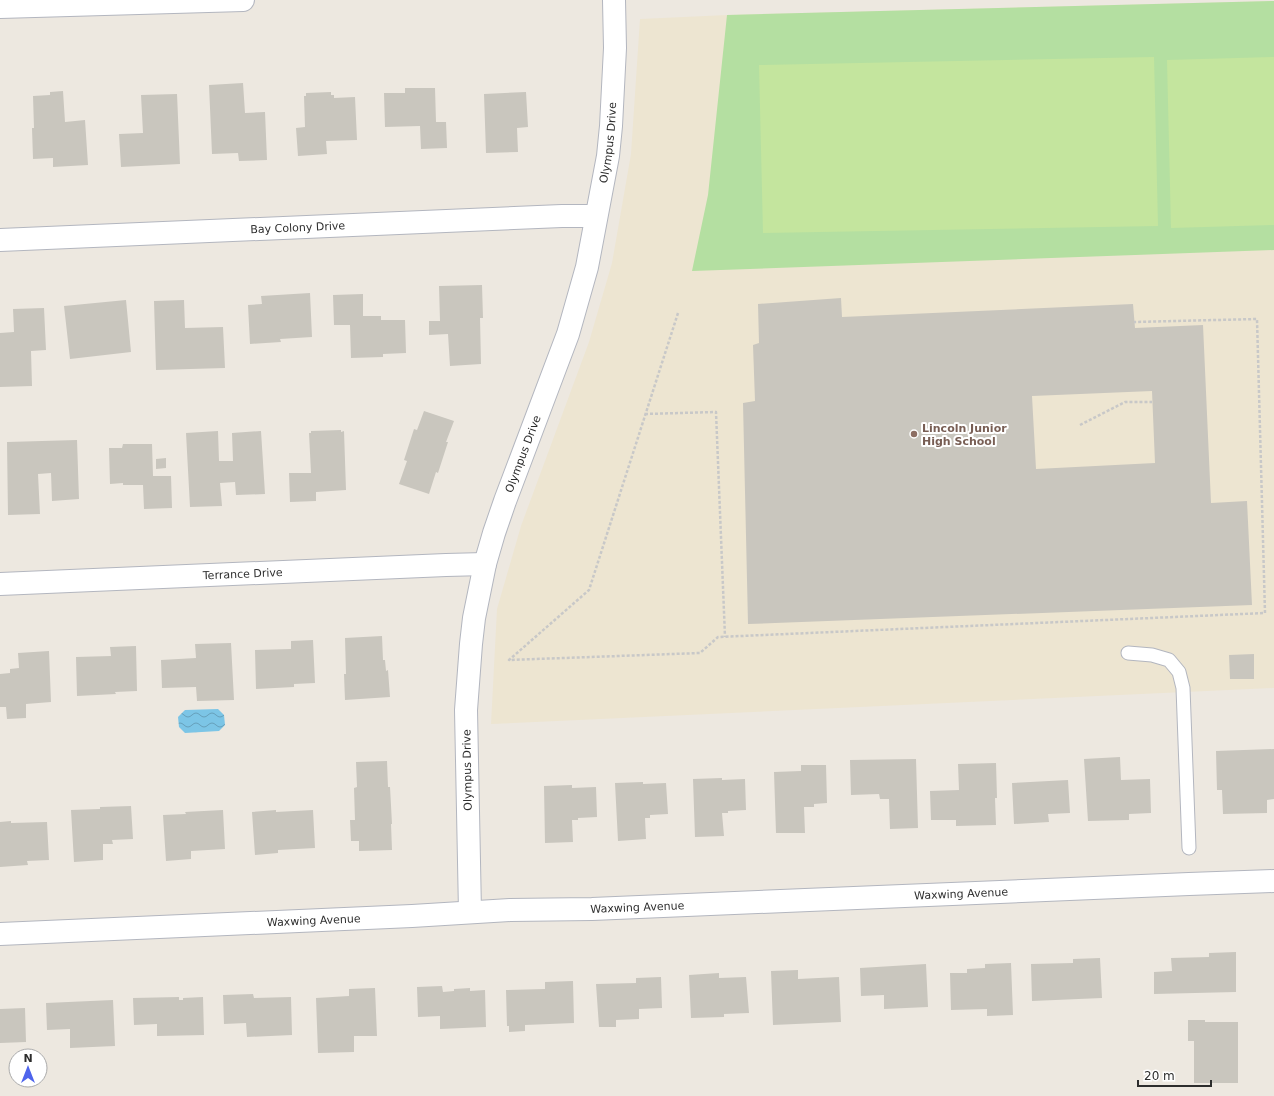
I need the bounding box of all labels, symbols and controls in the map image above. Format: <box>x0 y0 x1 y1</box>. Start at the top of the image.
street label: Olympus Drive <box>597 102 619 184</box>
street label: Bay Colony Drive <box>250 219 346 236</box>
street label: Olympus Drive <box>503 413 544 494</box>
place label: Lincoln Junior High School <box>922 422 1007 448</box>
marker: Lincoln Junior High School <box>909 429 919 439</box>
street label: Terrance Drive <box>202 566 283 582</box>
street label: Olympus Drive <box>460 729 475 811</box>
street label: Waxwing Avenue <box>914 886 1009 903</box>
street label: Waxwing Avenue <box>590 899 685 916</box>
street label: Waxwing Avenue <box>267 912 361 929</box>
north arrow <box>8 1048 48 1088</box>
text: N <box>23 1052 33 1065</box>
scale bar <box>1138 1062 1211 1088</box>
text: 20 m <box>1144 1069 1175 1083</box>

